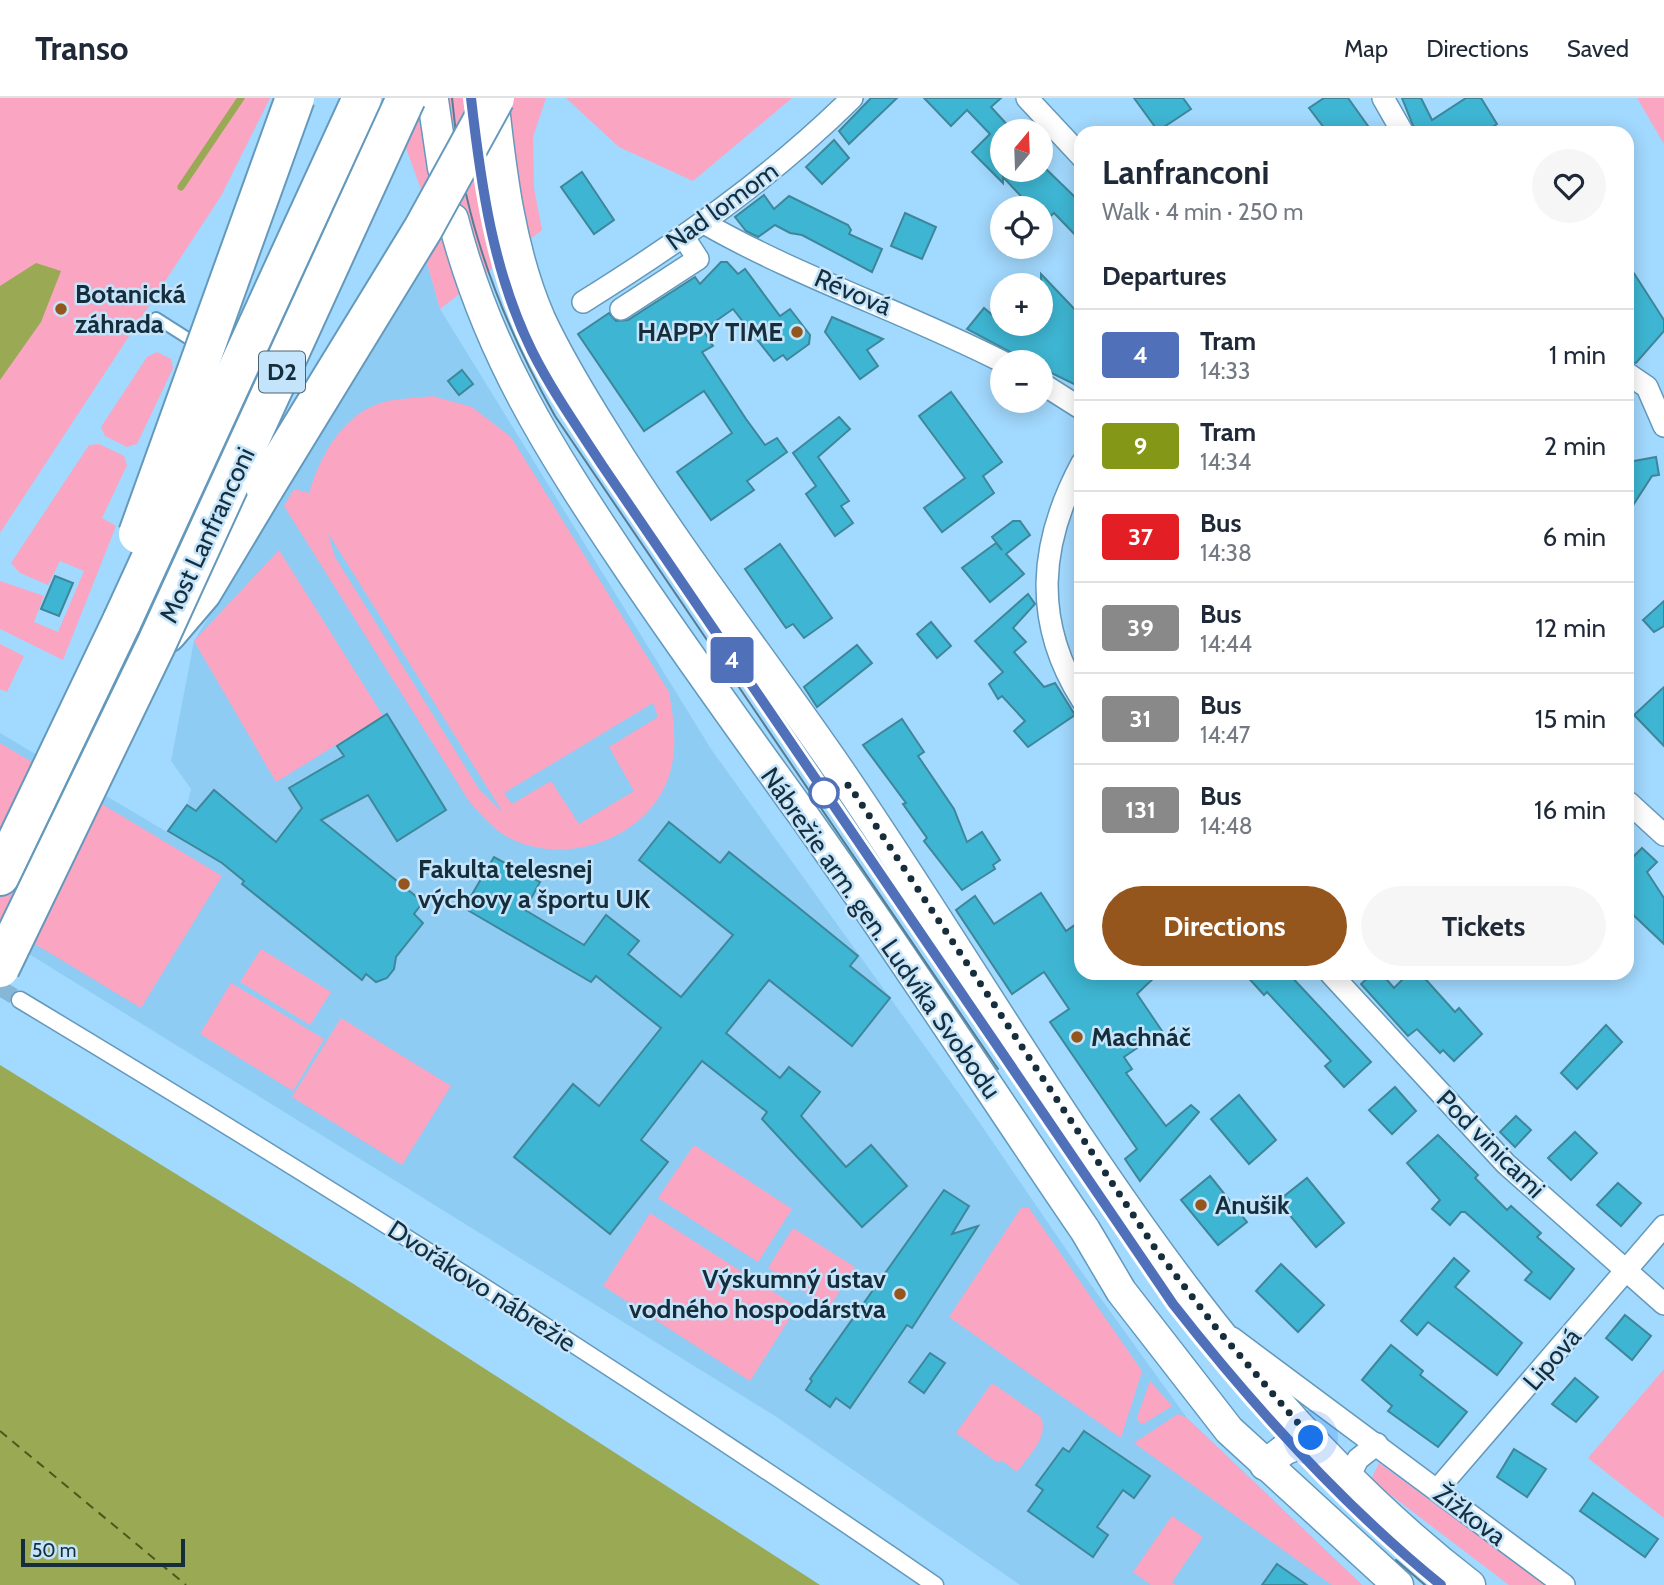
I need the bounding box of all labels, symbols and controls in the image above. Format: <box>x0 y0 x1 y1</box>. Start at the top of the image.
text: Transo <box>35 28 129 68</box>
text: Map <box>1344 34 1388 63</box>
text: Directions <box>1426 34 1529 63</box>
text: Saved <box>1567 34 1629 63</box>
north arrow <box>990 119 1054 182</box>
map controls <box>990 119 1053 413</box>
button: heart <box>1532 149 1606 223</box>
text: Lanfranconi <box>1102 152 1269 192</box>
street label: Nad lomom <box>660 155 784 257</box>
button: locate <box>990 196 1053 259</box>
text: Walk · 4 min · 250 m <box>1102 198 1304 226</box>
text: Departures <box>1102 260 1226 292</box>
street label: Révová <box>810 262 897 323</box>
button: + <box>990 273 1053 336</box>
place label: Botanická záhrada <box>75 278 186 340</box>
marker: Botanická záhrada <box>53 301 69 317</box>
place label: HAPPY TIME <box>637 316 783 348</box>
marker: HAPPY TIME <box>789 324 805 340</box>
text: Tram <box>1200 325 1256 357</box>
text: 1 min <box>1549 339 1606 371</box>
text: 4 <box>1133 340 1148 369</box>
button: − <box>990 350 1053 413</box>
road number: D2 <box>259 352 305 393</box>
text: 14:33 <box>1200 357 1250 385</box>
text: Tram <box>1200 416 1256 448</box>
text: 2 min <box>1544 430 1606 462</box>
text: 9 <box>1134 431 1147 460</box>
street label: Most Lanfranconi <box>152 442 262 628</box>
text: 14:34 <box>1200 448 1251 476</box>
text: Bus <box>1200 507 1241 539</box>
text: 6 min <box>1543 521 1606 553</box>
text: 37 <box>1128 522 1153 551</box>
text: 14:38 <box>1200 539 1252 567</box>
text: Bus <box>1200 598 1241 630</box>
text: 12 min <box>1535 612 1606 644</box>
text: 39 <box>1127 613 1154 642</box>
text: 14:44 <box>1200 630 1252 658</box>
line badge: 4 <box>709 637 755 683</box>
text: 4 <box>725 645 739 674</box>
text: Bus <box>1200 689 1241 721</box>
text: 15 min <box>1535 703 1606 735</box>
text: 31 <box>1130 704 1151 733</box>
text: 14:47 <box>1200 721 1250 749</box>
street label: Nábrežie arm. gen. Ludvíka Svobodu <box>754 761 1008 1105</box>
unlabelled marker <box>809 778 839 808</box>
text: Bus <box>1200 780 1241 812</box>
text: 16 min <box>1534 794 1606 826</box>
text: 131 <box>1125 795 1156 824</box>
text: 14:48 <box>1200 812 1253 840</box>
place label: Fakulta telesnej výchovy a športu UK <box>418 853 651 915</box>
marker: Fakulta telesnej výchovy a športu UK <box>396 876 412 892</box>
button: Directions <box>1102 886 1347 966</box>
button: Tickets <box>1361 886 1606 966</box>
place label: Machnáč <box>1091 1021 1191 1053</box>
marker: Machnáč <box>1069 1029 1085 1045</box>
street label: Pod vinicami <box>1430 1083 1552 1205</box>
place label: Anušik <box>1215 1189 1290 1221</box>
marker: Anušik <box>1193 1197 1209 1213</box>
street label: Dvořákovo nábrežie <box>382 1213 582 1359</box>
place label: Výskumný ústav vodného hospodárstva <box>629 1263 886 1325</box>
marker: Výskumný ústav vodného hospodárstva <box>892 1286 908 1302</box>
street label: Lipová <box>1516 1321 1588 1397</box>
your location <box>1293 1420 1328 1455</box>
street label: Žižkova <box>1428 1478 1513 1553</box>
scale bar <box>21 1536 186 1568</box>
text: 50 m <box>32 1539 76 1562</box>

